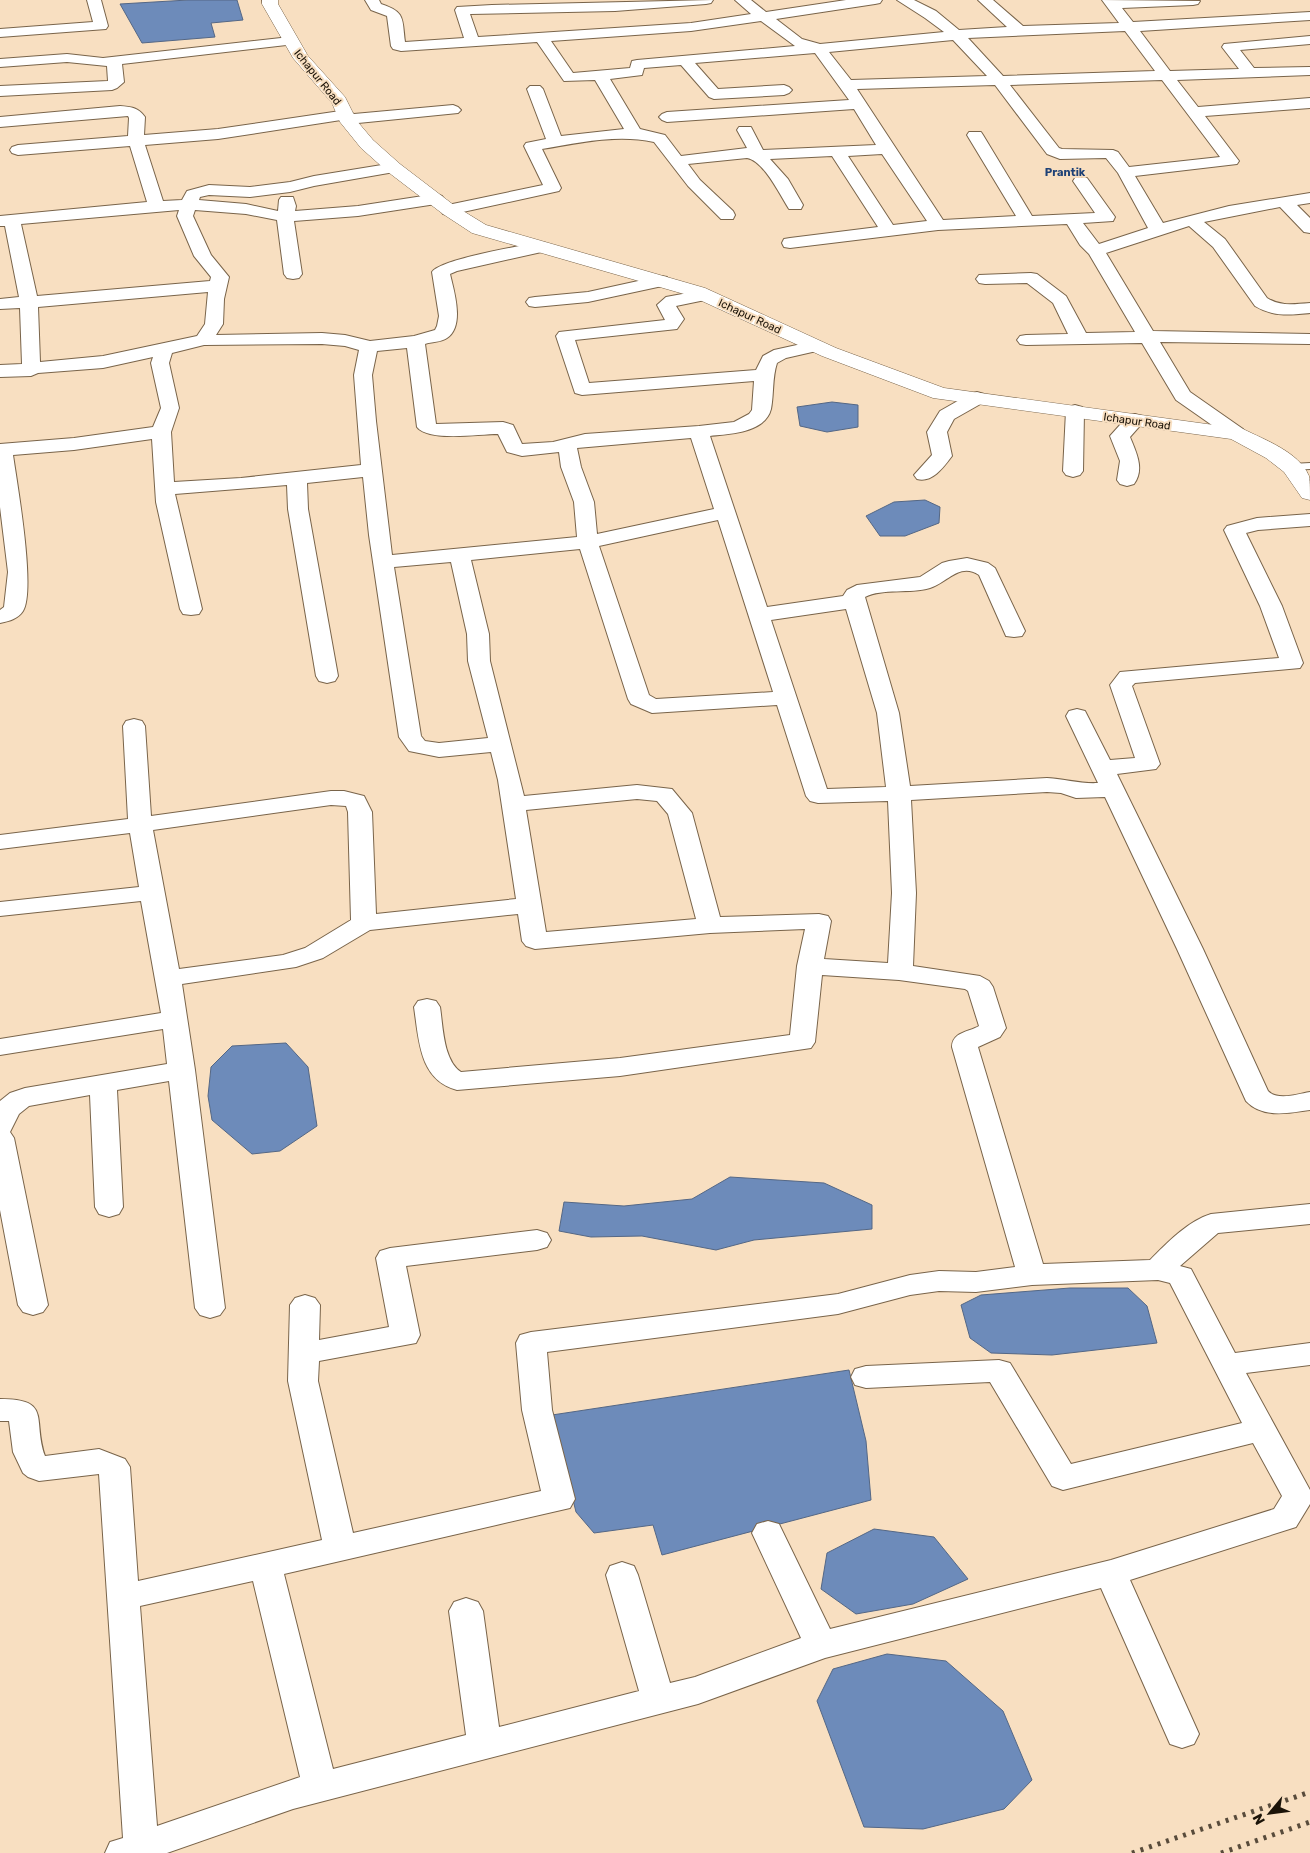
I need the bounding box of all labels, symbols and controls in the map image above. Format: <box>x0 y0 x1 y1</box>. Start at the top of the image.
street label: Ichapur Road <box>291 47 344 108</box>
district label: Prantik <box>1045 166 1086 179</box>
street label: Ichapur Road <box>716 296 783 337</box>
street label: Ichapur Road <box>1102 410 1171 433</box>
north arrow <box>1245 1788 1295 1838</box>
text: N <box>1249 1811 1269 1828</box>

